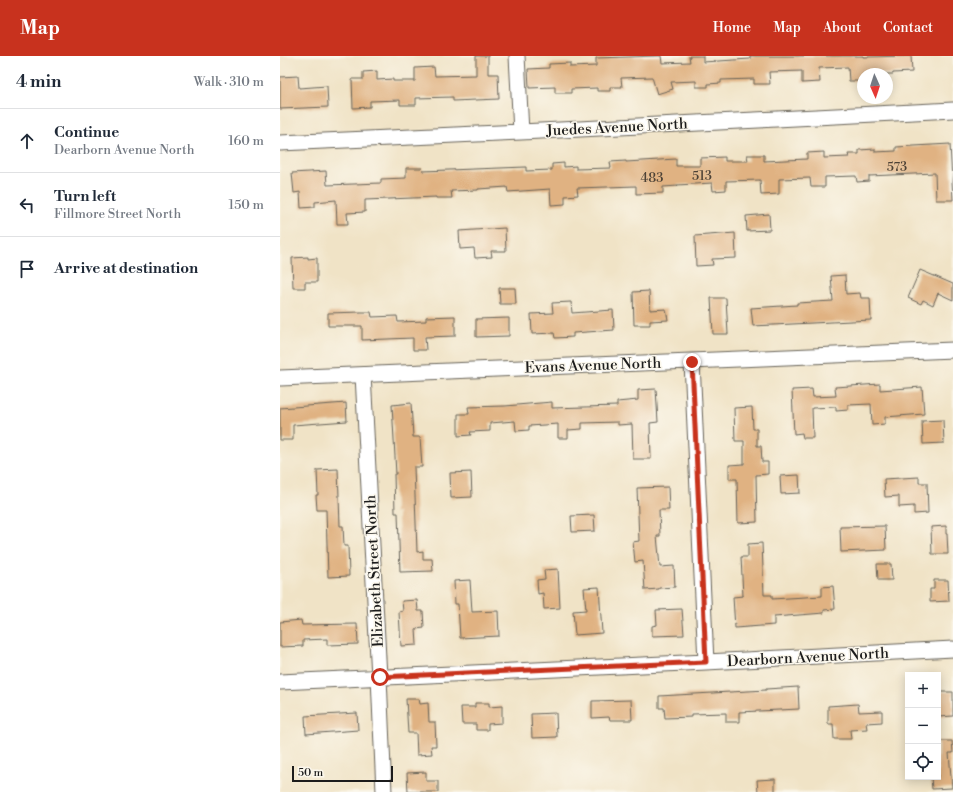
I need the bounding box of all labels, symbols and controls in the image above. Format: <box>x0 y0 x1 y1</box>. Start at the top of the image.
text: Map <box>20 16 60 40</box>
text: Home <box>713 19 751 37</box>
text: Map <box>773 19 801 37</box>
text: About <box>823 19 861 37</box>
text: Contact <box>883 19 933 37</box>
north arrow <box>857 68 893 104</box>
text: 4 min <box>16 71 61 93</box>
text: Walk · 310 m <box>194 74 264 90</box>
street label: Juedes Avenue North <box>545 114 688 141</box>
text: Continue <box>54 123 119 142</box>
icon: ahead <box>16 130 38 152</box>
text: 160 m <box>228 133 264 149</box>
text: Dearborn Avenue North <box>54 142 195 158</box>
house number: 573 <box>887 159 907 175</box>
house number: 513 <box>692 168 712 184</box>
house number: 483 <box>641 170 663 186</box>
text: Turn left <box>54 187 116 206</box>
icon: left <box>16 194 38 216</box>
text: 150 m <box>229 197 264 213</box>
text: Fillmore Street North <box>54 206 181 222</box>
icon: arrive <box>16 258 38 280</box>
text: Arrive at destination <box>54 259 198 278</box>
route end <box>683 353 701 371</box>
street label: Evans Avenue North <box>524 354 662 377</box>
street label: Elizabeth Street North <box>361 494 388 648</box>
street label: Dearborn Avenue North <box>727 644 890 671</box>
route start <box>371 668 389 686</box>
map controls <box>905 672 941 780</box>
button: + <box>905 672 941 708</box>
button: − <box>905 708 941 744</box>
button: locate <box>905 744 941 780</box>
scale bar <box>292 764 393 783</box>
text: 50 m <box>298 766 323 780</box>

